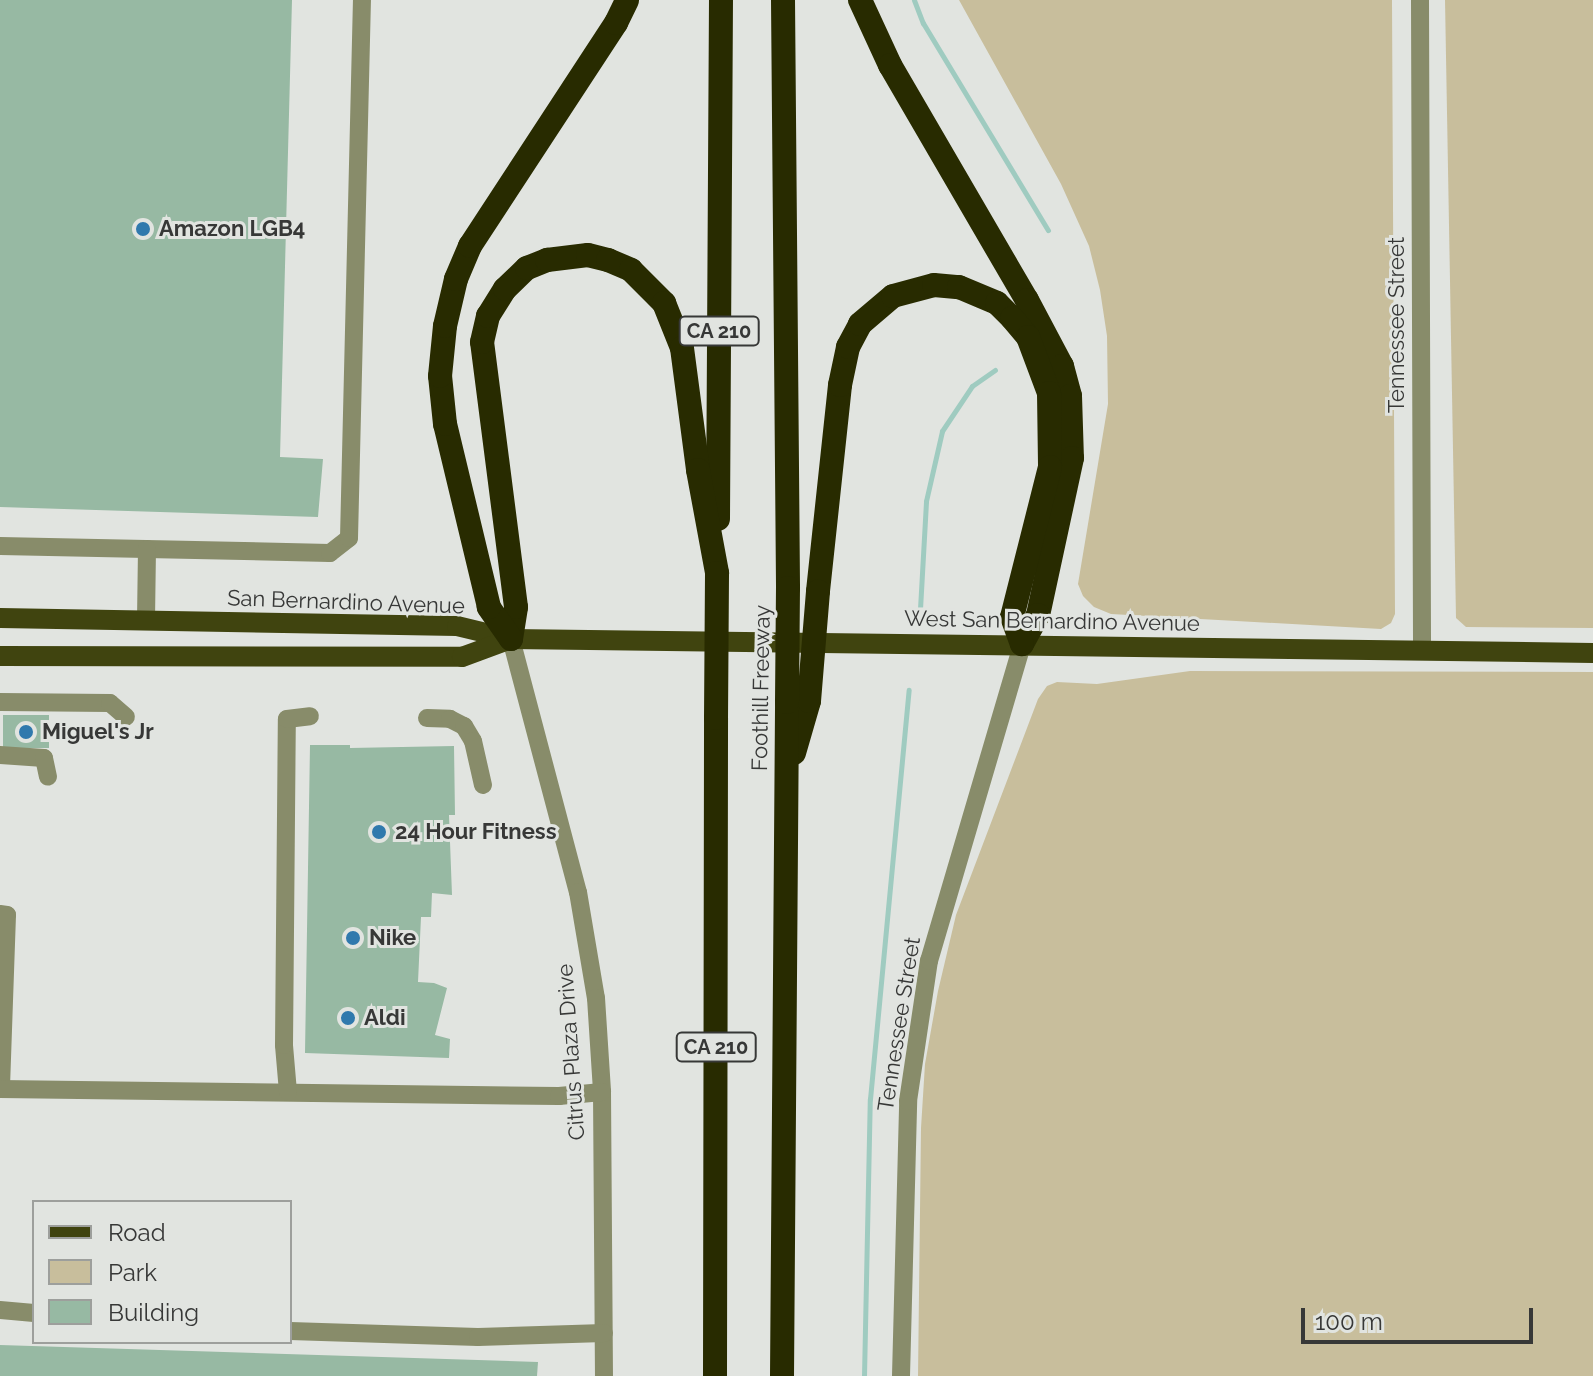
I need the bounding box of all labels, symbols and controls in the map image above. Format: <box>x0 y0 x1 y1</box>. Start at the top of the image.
place label: Amazon LGB4 <box>159 216 305 242</box>
marker: Amazon LGB4 <box>134 220 152 238</box>
street label: Tennessee Street <box>1384 237 1410 413</box>
road number: CA 210 <box>677 315 761 347</box>
street label: San Bernardino Avenue <box>226 585 466 619</box>
street label: Foothill Freeway <box>746 604 776 772</box>
street label: West San Bernardino Avenue <box>904 605 1200 637</box>
place label: Miguel's Jr <box>42 719 154 745</box>
marker: Miguel's Jr <box>17 723 35 741</box>
place label: 24 Hour Fitness <box>395 819 557 845</box>
marker: 24 Hour Fitness <box>370 823 388 841</box>
place label: Nike <box>369 925 416 951</box>
marker: Nike <box>344 929 362 947</box>
street label: Tennessee Street <box>872 935 926 1113</box>
street label: Citrus Plaza Drive <box>552 963 590 1141</box>
place label: Aldi <box>364 1005 405 1031</box>
marker: Aldi <box>339 1009 357 1027</box>
road number: CA 210 <box>674 1031 758 1063</box>
legend <box>32 1200 292 1344</box>
text: Road <box>108 1218 166 1247</box>
text: Park <box>108 1258 157 1287</box>
scale bar <box>1305 1292 1537 1342</box>
text: Building <box>108 1298 199 1327</box>
text: 100 m <box>1315 1307 1383 1336</box>

